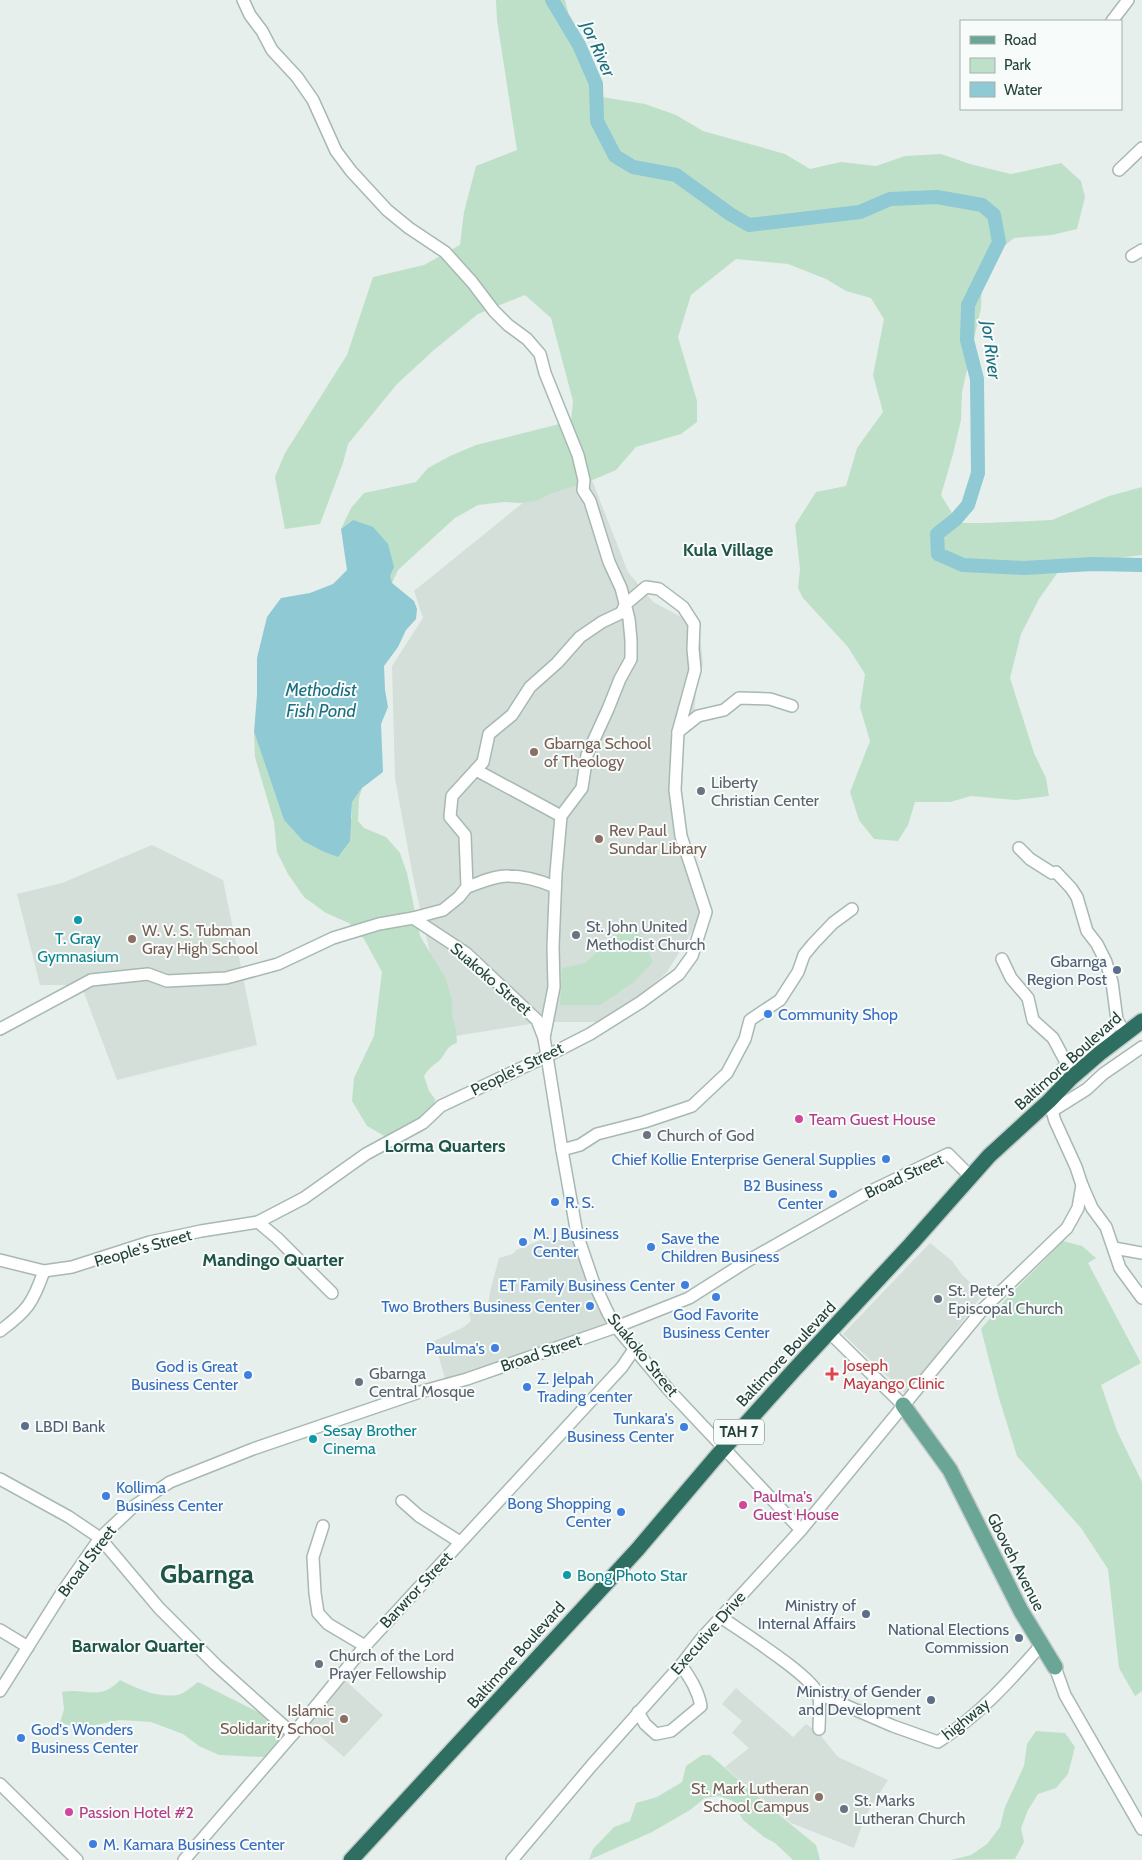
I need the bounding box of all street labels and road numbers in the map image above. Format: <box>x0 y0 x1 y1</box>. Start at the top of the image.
street label: Suakoko Street <box>447 939 536 1020</box>
street label: Baltimore Boulevard <box>1011 1008 1125 1114</box>
street label: People's Street <box>468 1038 567 1100</box>
street label: Broad Street <box>862 1149 947 1202</box>
street label: People's Street <box>92 1225 194 1271</box>
street label: Baltimore Boulevard <box>732 1297 840 1411</box>
street label: Suakoko Street <box>604 1310 683 1401</box>
street label: Broad Street <box>498 1330 585 1376</box>
road number: TAH 7 <box>714 1420 764 1444</box>
street label: Gboveh Avenue <box>983 1510 1049 1614</box>
street label: Broad Street <box>54 1521 120 1600</box>
street label: Barwror Street <box>376 1547 457 1632</box>
street label: Executive Drive <box>667 1587 749 1679</box>
street label: Baltimore Boulevard <box>463 1598 569 1712</box>
street label: highway <box>938 1694 994 1744</box>

